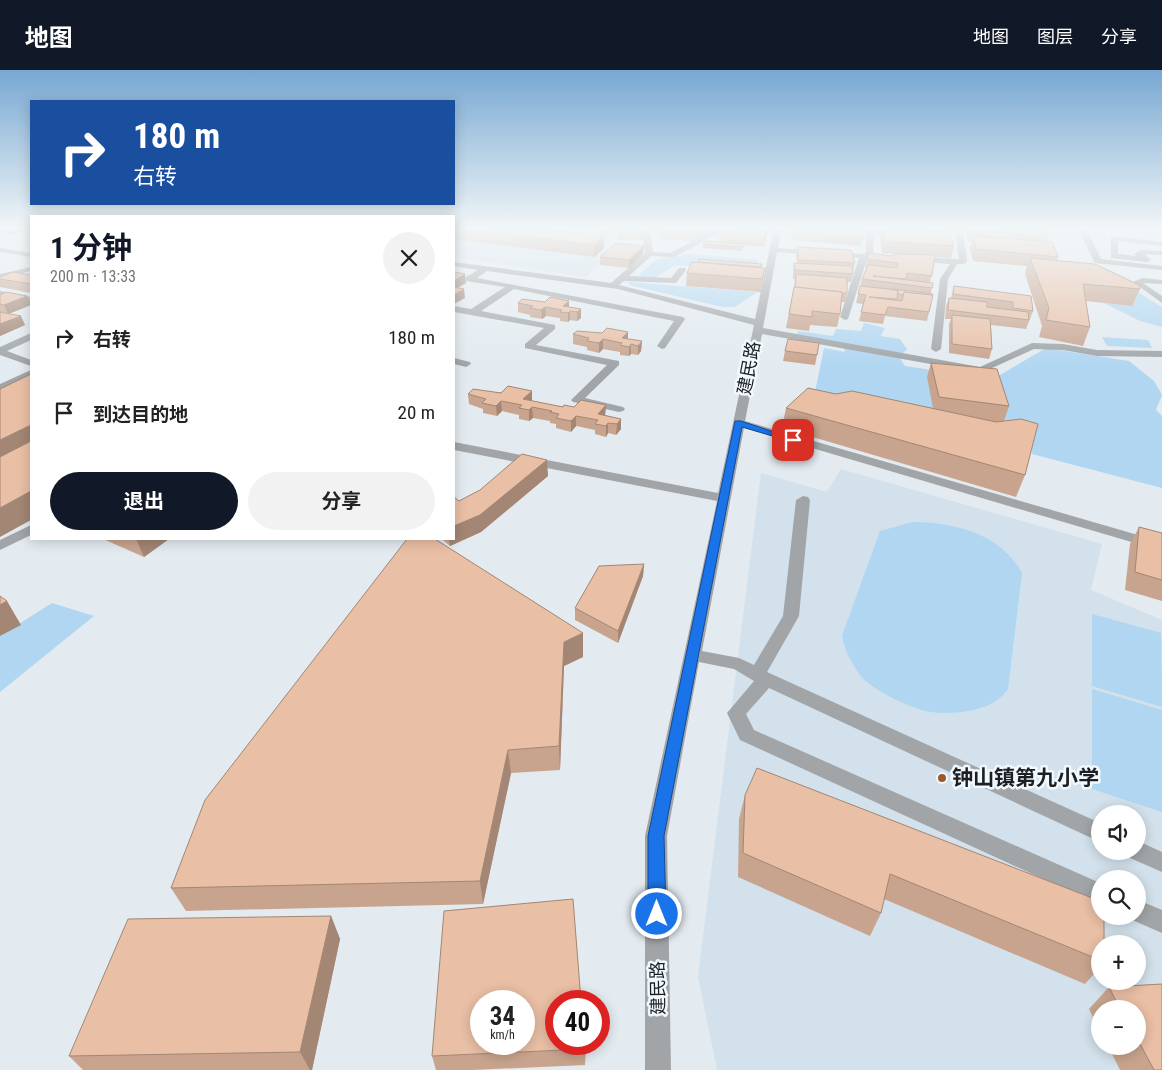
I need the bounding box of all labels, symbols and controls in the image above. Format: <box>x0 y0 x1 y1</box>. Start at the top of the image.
text: 地图 <box>25 24 73 52</box>
text: 地图 <box>973 26 1009 47</box>
text: 图层 <box>1037 26 1073 47</box>
text: 分享 <box>1101 26 1137 47</box>
text: 180 m <box>133 116 220 157</box>
icon: right <box>50 120 115 185</box>
text: 右转 <box>133 164 177 189</box>
text: 1 分钟 <box>50 230 132 265</box>
button: close <box>383 232 435 284</box>
text: 200 m · 13:33 <box>50 267 136 286</box>
icon: right <box>50 324 78 352</box>
text: 180 m <box>388 326 435 349</box>
text: 右转 <box>93 328 131 351</box>
street label: 建民路 <box>733 339 764 396</box>
icon: arrive <box>50 399 78 427</box>
text: 20 m <box>398 401 435 424</box>
text: 到达目的地 <box>93 403 188 426</box>
pin <box>772 419 814 461</box>
icon: arrive <box>779 426 807 454</box>
button: 退出 <box>50 472 238 530</box>
button: 分享 <box>248 472 435 530</box>
place label: 钟山镇第九小学 <box>952 766 1099 790</box>
marker: 钟山镇第九小学 <box>936 772 948 784</box>
map controls <box>1091 805 1146 1055</box>
button: sound <box>1091 805 1146 860</box>
button: search <box>1091 870 1146 925</box>
position arrow <box>630 887 682 939</box>
button: + <box>1091 935 1146 990</box>
street label: 建民路 <box>647 961 668 1015</box>
speed limit sign: 40 <box>545 990 610 1055</box>
button: − <box>1091 1000 1146 1055</box>
text: 34 <box>490 1002 515 1031</box>
text: km/h <box>490 1028 515 1042</box>

